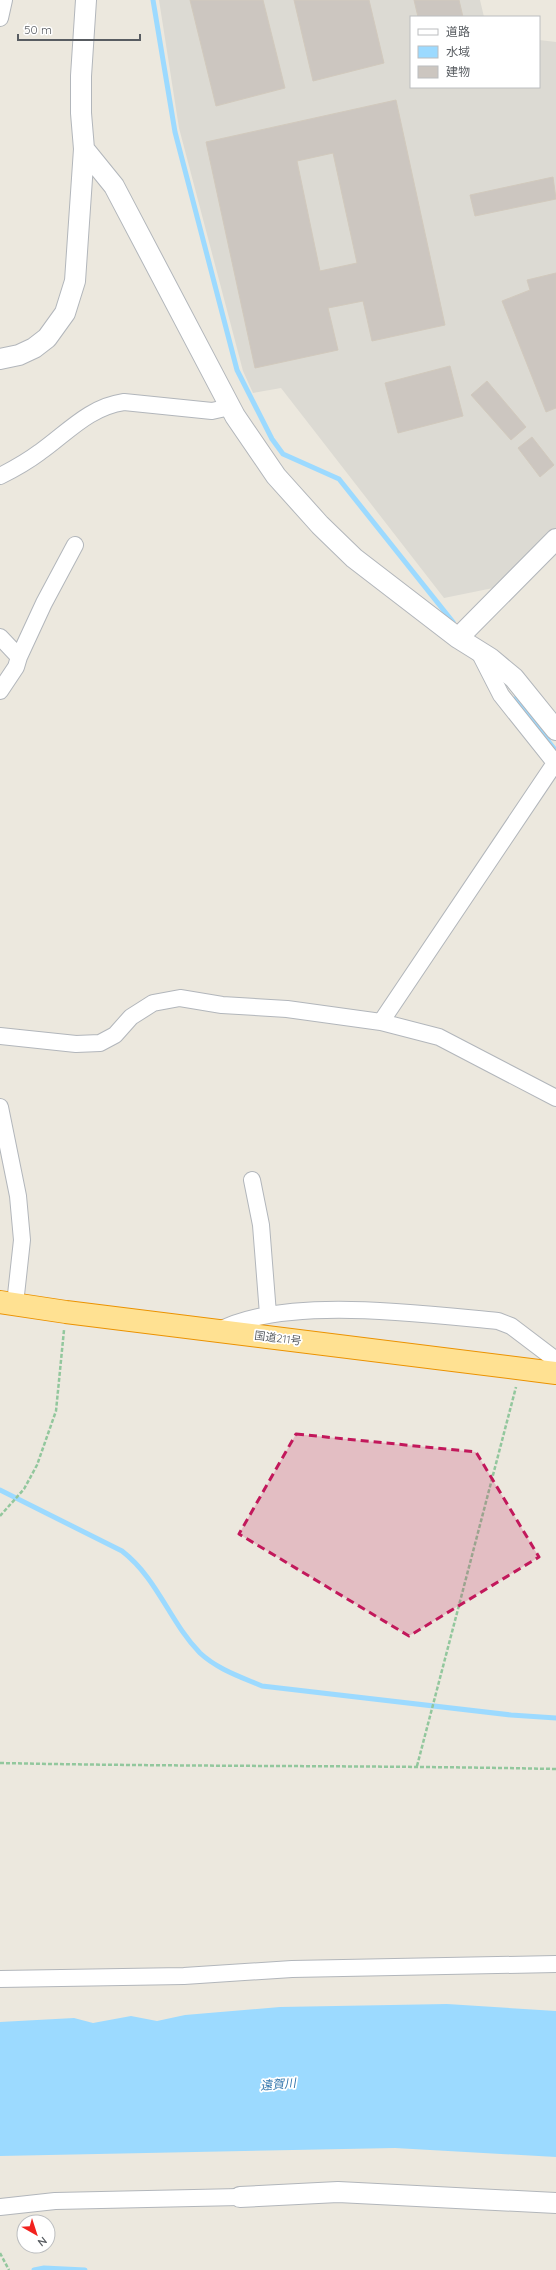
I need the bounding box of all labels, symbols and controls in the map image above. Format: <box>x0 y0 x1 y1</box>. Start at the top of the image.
scale bar <box>18 16 140 42</box>
legend <box>410 16 540 88</box>
text: 50 m <box>24 22 52 37</box>
text: 道路 <box>446 24 470 39</box>
text: 水域 <box>446 44 470 59</box>
text: 建物 <box>446 64 470 79</box>
street label: 国道211号 <box>254 1328 302 1348</box>
water label: 遠賀川 <box>259 2075 299 2093</box>
north arrow <box>16 2214 56 2254</box>
text: N <box>35 2234 50 2250</box>

